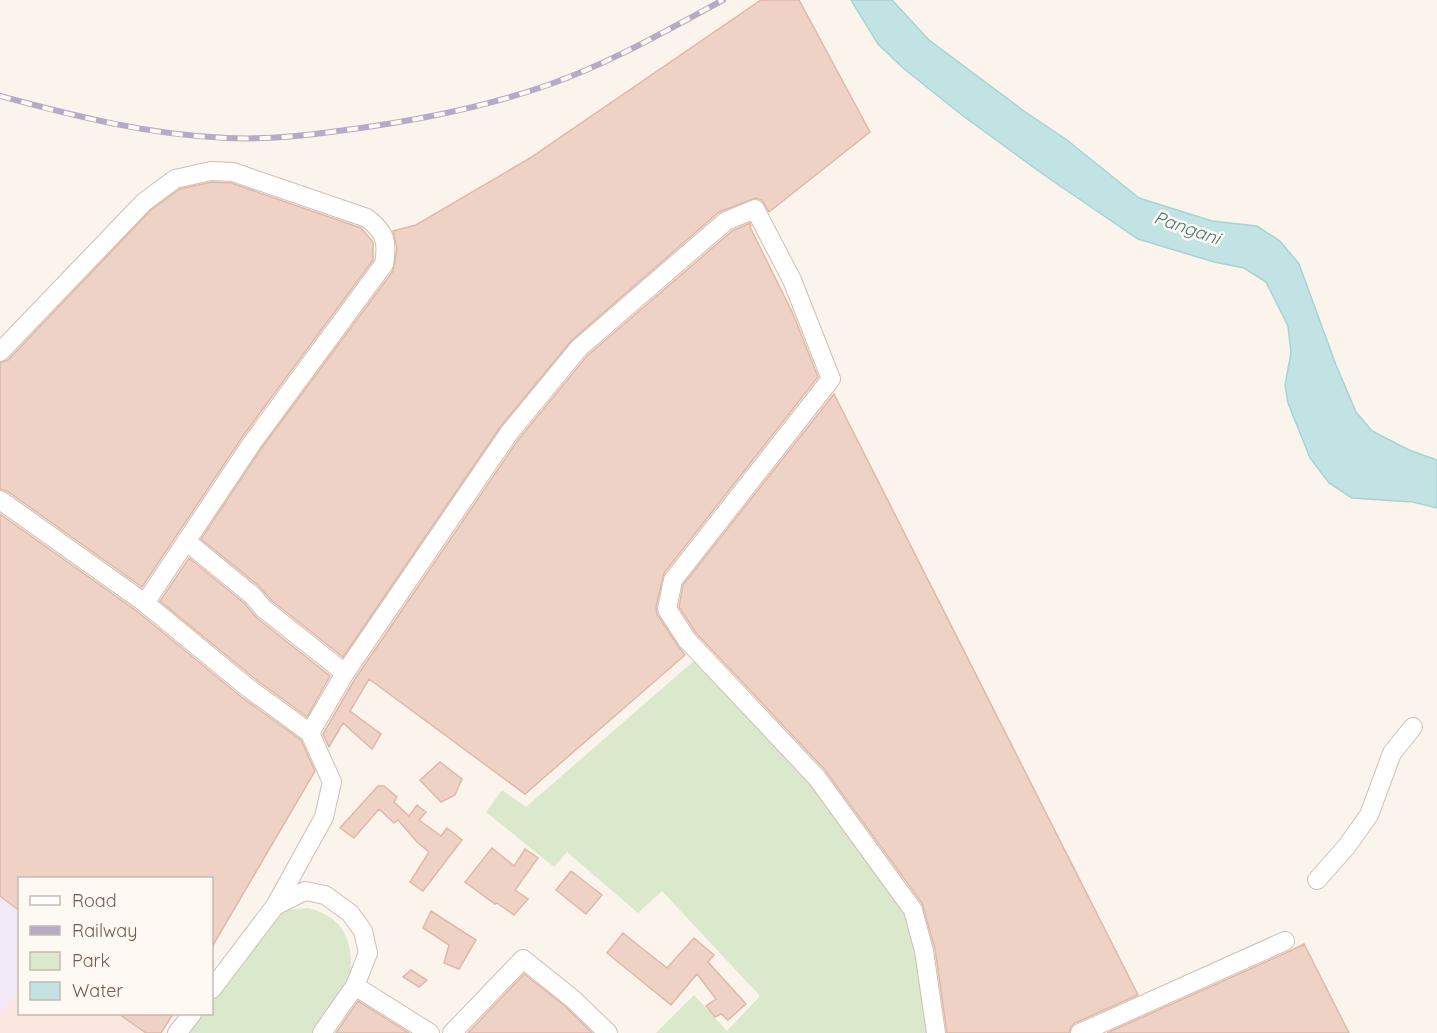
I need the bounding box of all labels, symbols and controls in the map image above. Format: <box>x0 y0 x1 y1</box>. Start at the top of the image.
water label: Pangani <box>1151 206 1225 250</box>
legend <box>18 877 213 1015</box>
text: Road <box>72 889 117 912</box>
text: Railway <box>72 919 138 942</box>
text: Park <box>72 949 110 972</box>
text: Water <box>72 979 123 1002</box>

